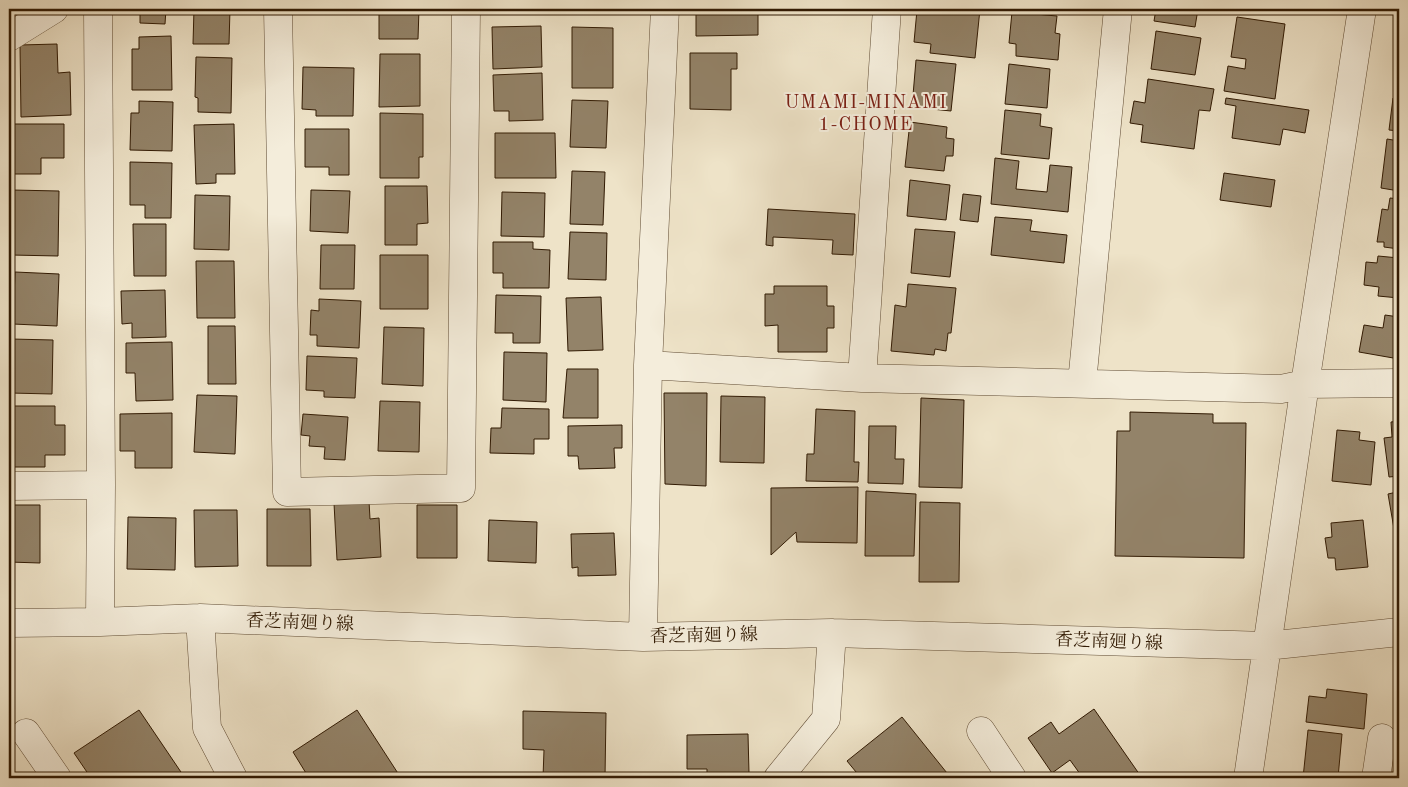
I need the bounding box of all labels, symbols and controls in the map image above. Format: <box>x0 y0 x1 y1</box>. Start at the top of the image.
district label: UMAMI-MINAMI 1-CHOME <box>784 94 948 135</box>
street label: 香芝南廻り線 <box>246 610 354 634</box>
street label: 香芝南廻り線 <box>650 624 758 646</box>
street label: 香芝南廻り線 <box>1055 629 1163 653</box>

